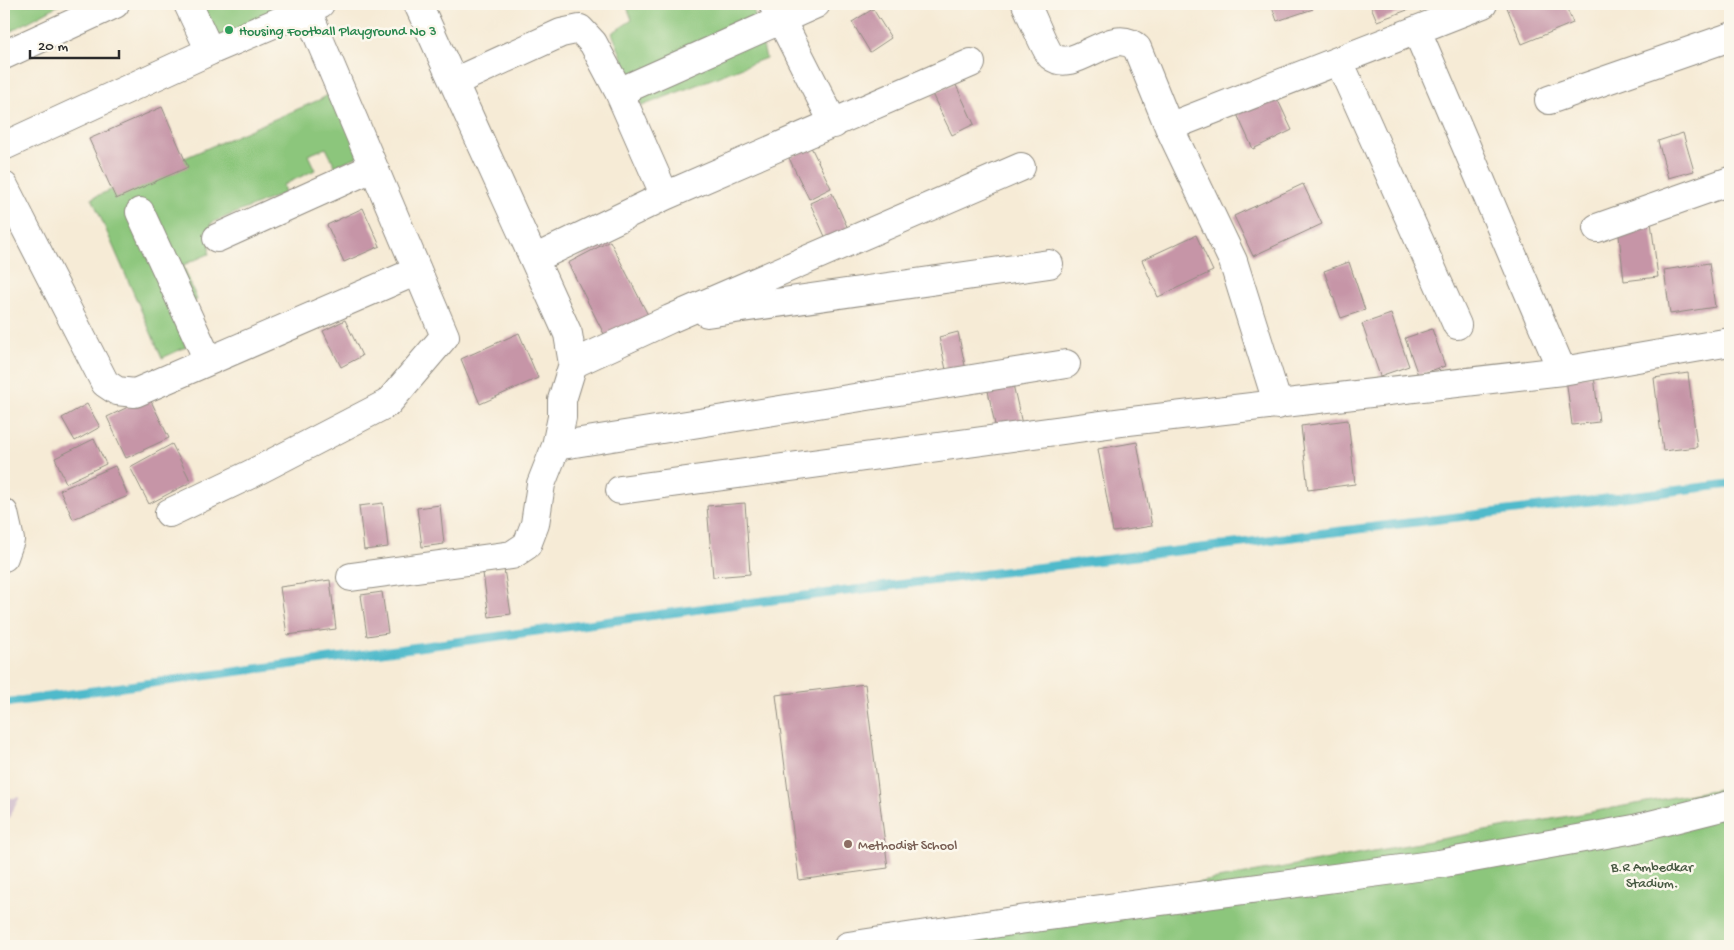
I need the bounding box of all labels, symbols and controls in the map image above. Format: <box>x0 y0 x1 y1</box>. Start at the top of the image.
marker: Housing Football Playground No 3 <box>223 24 235 36</box>
place label: Housing Football Playground No 3 <box>239 24 436 41</box>
scale bar <box>30 28 119 60</box>
text: 20 m <box>38 38 68 56</box>
marker: Methodist School <box>842 838 854 850</box>
place label: Methodist School <box>858 838 957 855</box>
park label: B.R Ambedkar Stadium. <box>1610 860 1694 893</box>

